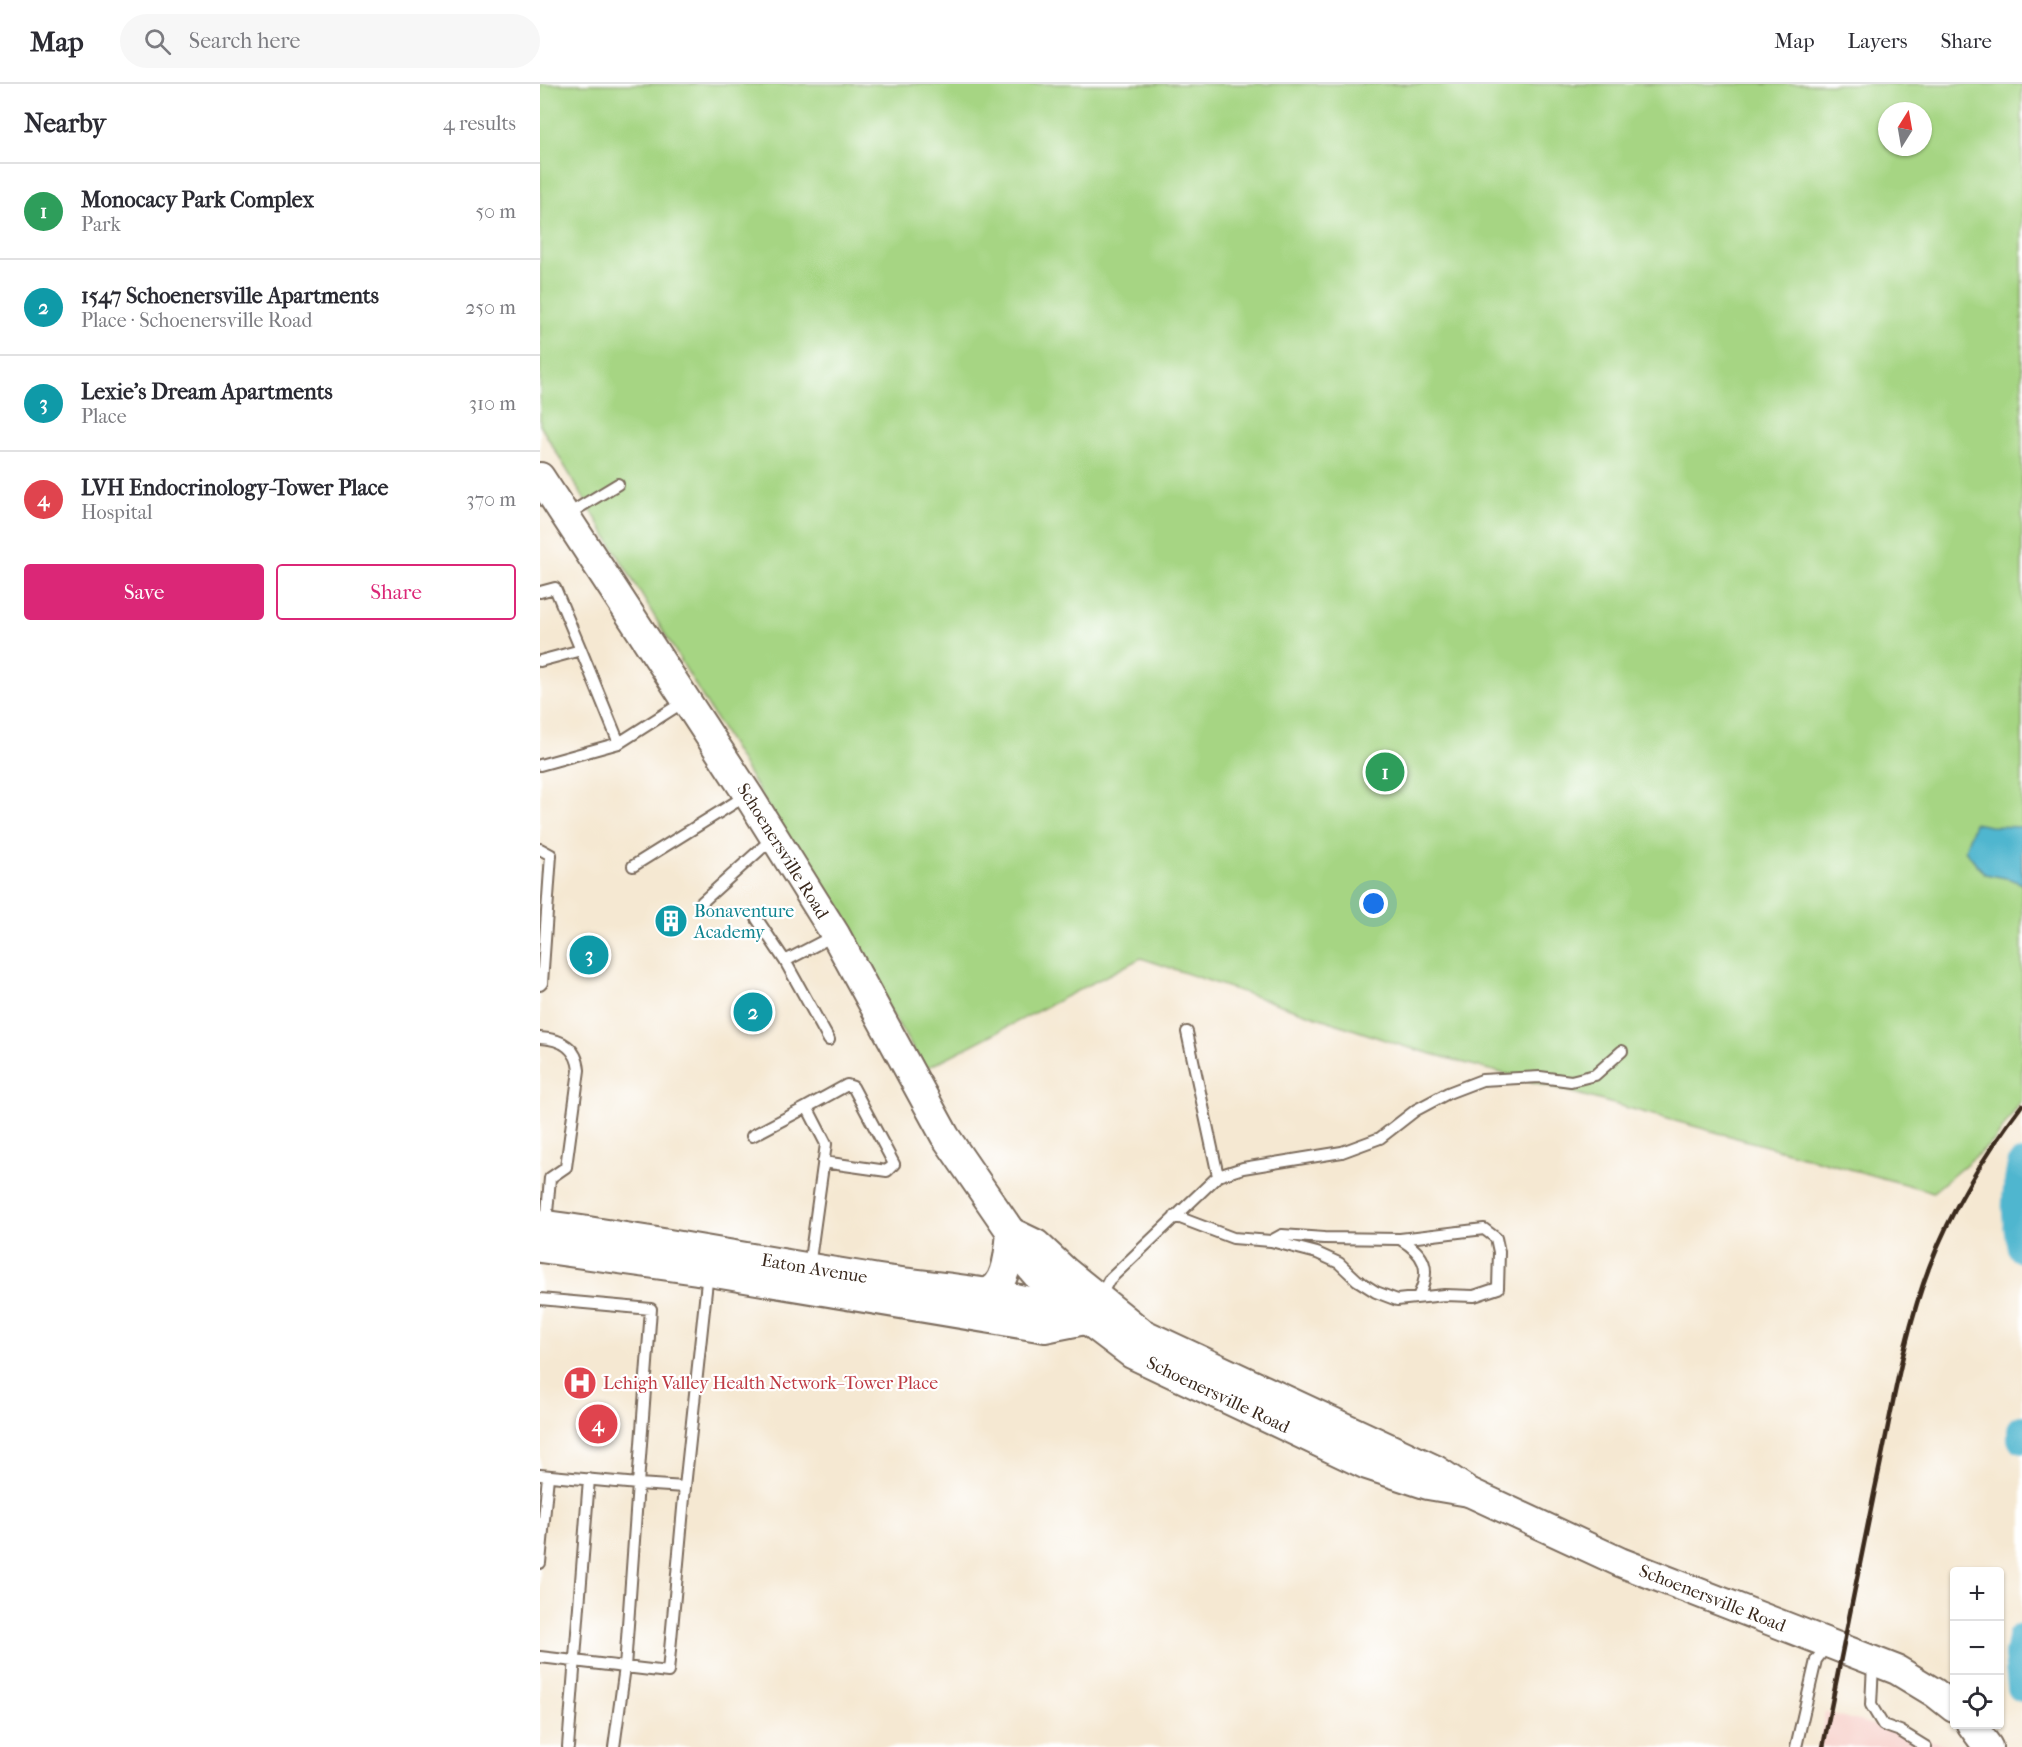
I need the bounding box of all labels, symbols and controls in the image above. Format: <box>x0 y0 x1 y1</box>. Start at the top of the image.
search box <box>120 14 540 68</box>
text: Map <box>30 25 84 58</box>
icon: search <box>141 25 174 58</box>
text: Search here <box>189 28 300 54</box>
text: Map <box>1774 29 1815 53</box>
text: Layers <box>1848 29 1907 53</box>
text: Share <box>1940 29 1992 53</box>
north arrow <box>1878 102 1932 156</box>
text: Nearby <box>24 108 106 139</box>
text: 4 results <box>443 112 516 135</box>
text: Monocacy Park Complex <box>81 187 314 213</box>
text: 1 <box>40 200 47 223</box>
text: 50 m <box>475 200 516 223</box>
text: Park <box>81 213 121 236</box>
text: 1547 Schoenersville Apartments <box>81 283 379 309</box>
text: 2 <box>38 296 49 319</box>
text: 250 m <box>465 296 516 319</box>
text: Place · Schoenersville Road <box>81 309 312 332</box>
text: Lexie's Dream Apartments <box>81 379 333 405</box>
text: 3 <box>39 392 48 415</box>
text: 310 m <box>469 392 516 415</box>
text: Place <box>81 405 127 428</box>
text: LVH Endocrinology-Tower Place <box>81 475 388 501</box>
text: 4 <box>38 488 49 511</box>
text: 370 m <box>466 488 516 511</box>
text: Hospital <box>81 501 153 524</box>
button: Save <box>24 564 264 620</box>
button: Share <box>276 564 516 620</box>
pin: 1 <box>1366 750 1404 794</box>
street label: Schoenersville Road <box>732 780 833 923</box>
your location <box>1359 889 1388 918</box>
place label: Bonaventure Academy <box>693 901 794 943</box>
building icon: Bonaventure Academy <box>653 903 689 939</box>
pin: 3 <box>569 932 608 978</box>
pin: 2 <box>734 990 772 1034</box>
street label: Eaton Avenue <box>760 1250 869 1288</box>
street label: Schoenersville Road <box>1143 1352 1293 1438</box>
hospital icon: Lehigh Valley Health Network–Tower Place <box>562 1365 598 1401</box>
place label: Lehigh Valley Health Network–Tower Place <box>603 1373 938 1394</box>
pin: 4 <box>578 1402 618 1446</box>
street label: Schoenersville Road <box>1636 1560 1789 1637</box>
map controls <box>1950 1567 2004 1729</box>
button: + <box>1950 1567 2004 1621</box>
button: − <box>1950 1621 2004 1675</box>
button: locate <box>1950 1675 2004 1729</box>

